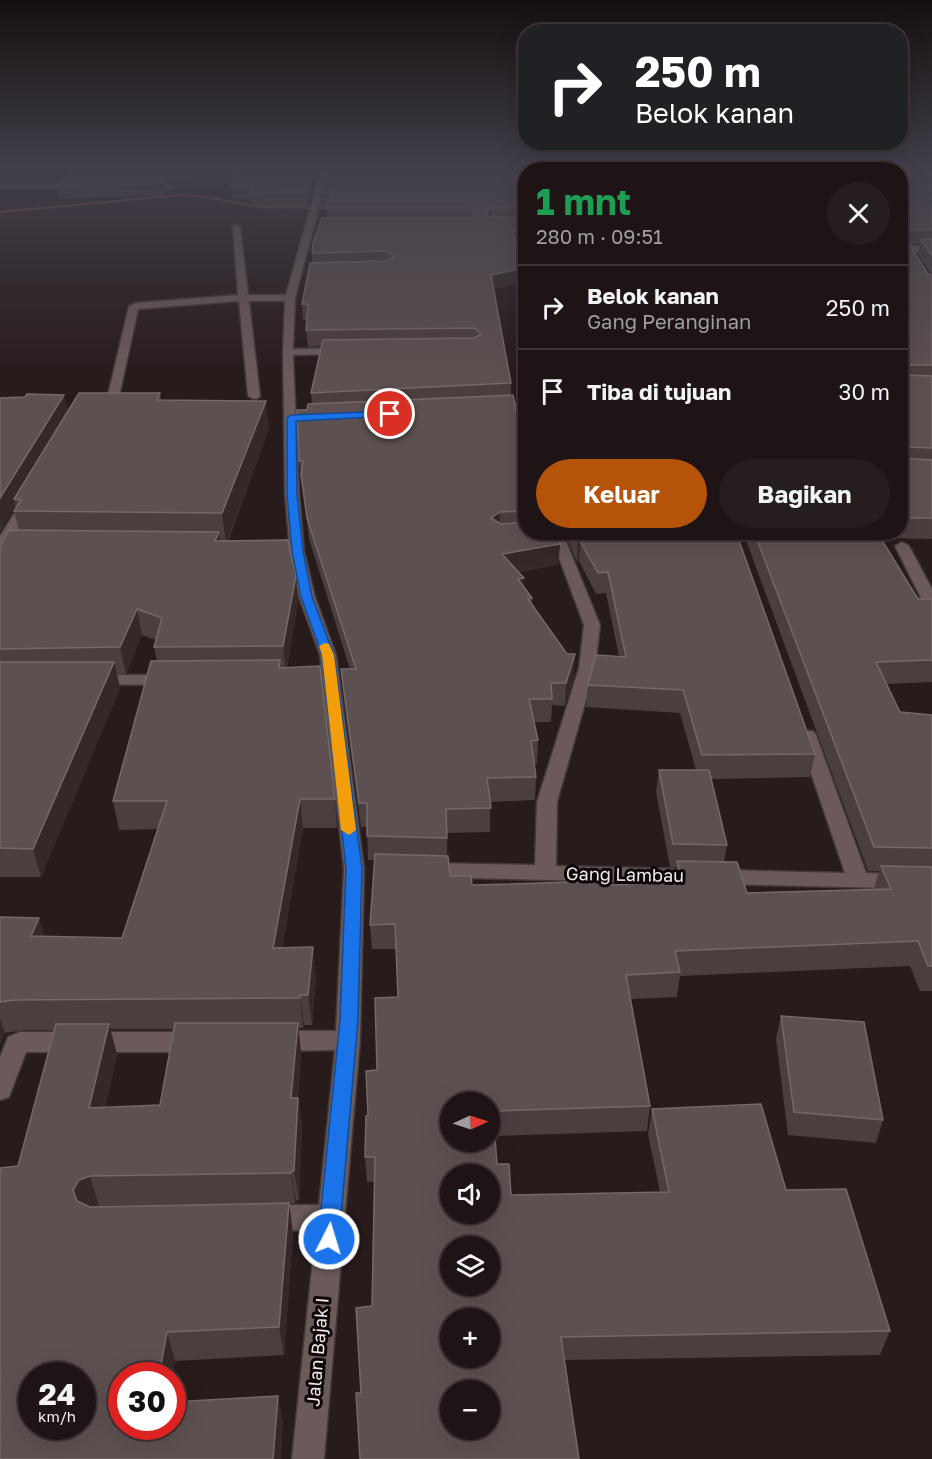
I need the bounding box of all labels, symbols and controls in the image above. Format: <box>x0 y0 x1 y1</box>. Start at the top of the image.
text: 250 m <box>635 46 761 96</box>
icon: right <box>536 48 614 126</box>
text: Belok kanan <box>635 97 794 129</box>
text: 1 mnt <box>536 180 631 223</box>
button: close <box>827 182 890 245</box>
text: 280 m · 09:51 <box>536 224 663 248</box>
text: Belok kanan <box>587 282 719 309</box>
icon: right <box>536 291 569 324</box>
text: 250 m <box>826 294 890 321</box>
text: Gang Peranginan <box>587 309 751 333</box>
icon: arrive <box>536 375 569 408</box>
text: Tiba di tujuan <box>587 378 731 405</box>
text: 30 m <box>839 378 890 405</box>
pin <box>364 388 415 439</box>
icon: arrive <box>373 397 406 430</box>
button: Keluar <box>536 459 707 528</box>
button: Bagikan <box>719 459 890 528</box>
street label: Gang Lambau <box>566 862 684 886</box>
north arrow <box>440 1092 500 1152</box>
map controls <box>440 1092 500 1440</box>
button: sound <box>440 1164 500 1224</box>
position arrow <box>297 1207 361 1271</box>
button: layers <box>440 1236 500 1296</box>
street label: Jalan Bajak I <box>301 1297 333 1407</box>
button: + <box>440 1308 500 1368</box>
speed limit sign: 30 <box>108 1362 186 1440</box>
text: 24 <box>38 1376 76 1412</box>
button: − <box>440 1380 500 1440</box>
text: km/h <box>38 1407 76 1425</box>

